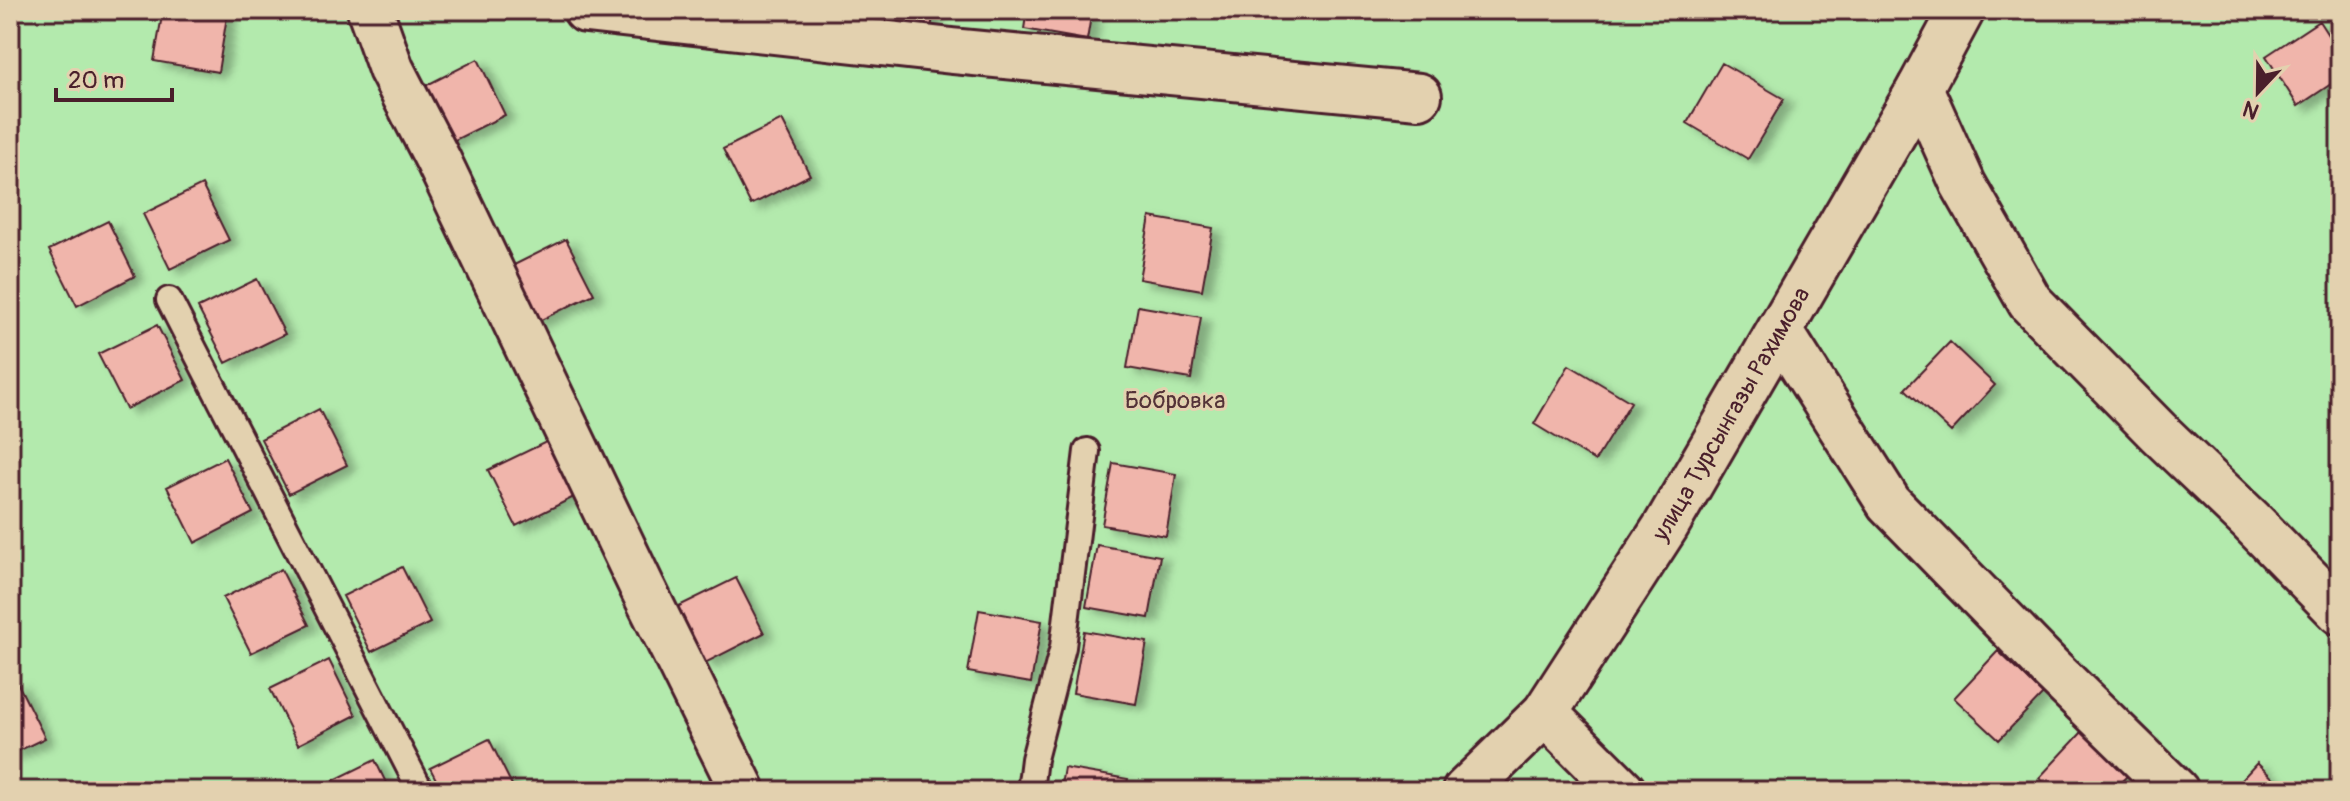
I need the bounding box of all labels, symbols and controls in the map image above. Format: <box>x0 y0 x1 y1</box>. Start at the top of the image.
scale bar <box>56 52 172 102</box>
north arrow <box>2218 52 2298 132</box>
text: 20 m <box>68 66 124 95</box>
text: N <box>2239 94 2263 125</box>
street label: улица Турсынгазы Рахимова <box>1645 282 1816 547</box>
park label: Бобровка <box>1125 386 1225 415</box>

